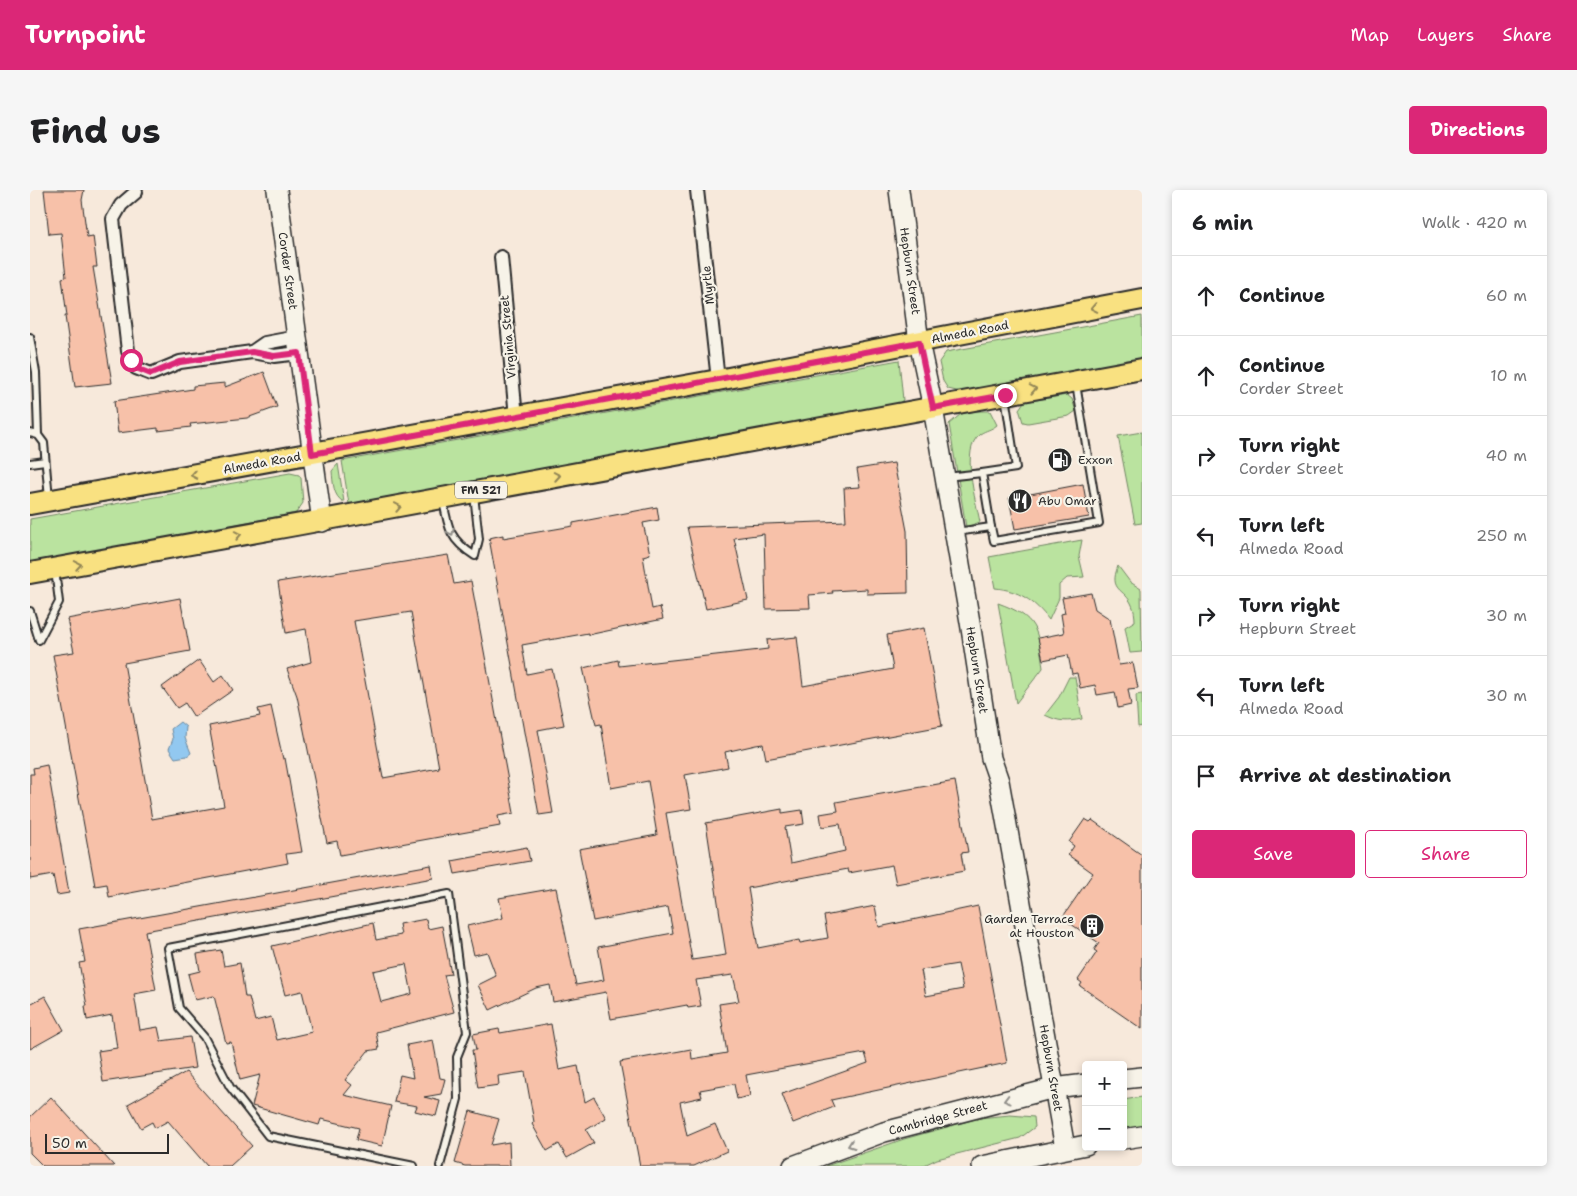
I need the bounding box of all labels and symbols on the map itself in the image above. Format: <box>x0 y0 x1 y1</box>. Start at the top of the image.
street label: Hepburn Street <box>896 226 924 316</box>
street label: Corder Street <box>275 231 301 311</box>
street label: Myrtle <box>698 265 718 305</box>
street label: Virginia Street <box>496 294 520 380</box>
one-way arrow <box>1090 302 1098 313</box>
street label: Almeda Road <box>930 317 1010 347</box>
route start <box>120 349 143 372</box>
route end <box>994 384 1017 407</box>
one-way arrow <box>1028 385 1037 395</box>
fuel station icon: Exxon <box>1047 447 1073 473</box>
street label: Almeda Road <box>222 448 302 478</box>
place label: Exxon <box>1078 452 1113 468</box>
one-way arrow <box>190 469 199 479</box>
one-way arrow <box>553 472 562 482</box>
road number: FM 521 <box>455 482 507 498</box>
restaurant icon: Abu Omar <box>1007 488 1033 514</box>
place label: Abu Omar <box>1038 493 1097 509</box>
one-way arrow <box>393 502 402 513</box>
one-way arrow <box>445 527 455 536</box>
one-way arrow <box>233 530 242 540</box>
one-way arrow <box>74 560 82 570</box>
street label: Hepburn Street <box>962 625 992 715</box>
place label: Garden Terrace at Houston <box>984 911 1074 941</box>
building icon: Garden Terrace at Houston <box>1079 913 1105 939</box>
street label: Hepburn Street <box>1035 1023 1067 1113</box>
one-way arrow <box>1003 1094 1012 1105</box>
street label: Cambridge Street <box>887 1097 989 1139</box>
scale bar <box>45 1131 169 1154</box>
one-way arrow <box>847 1139 856 1149</box>

